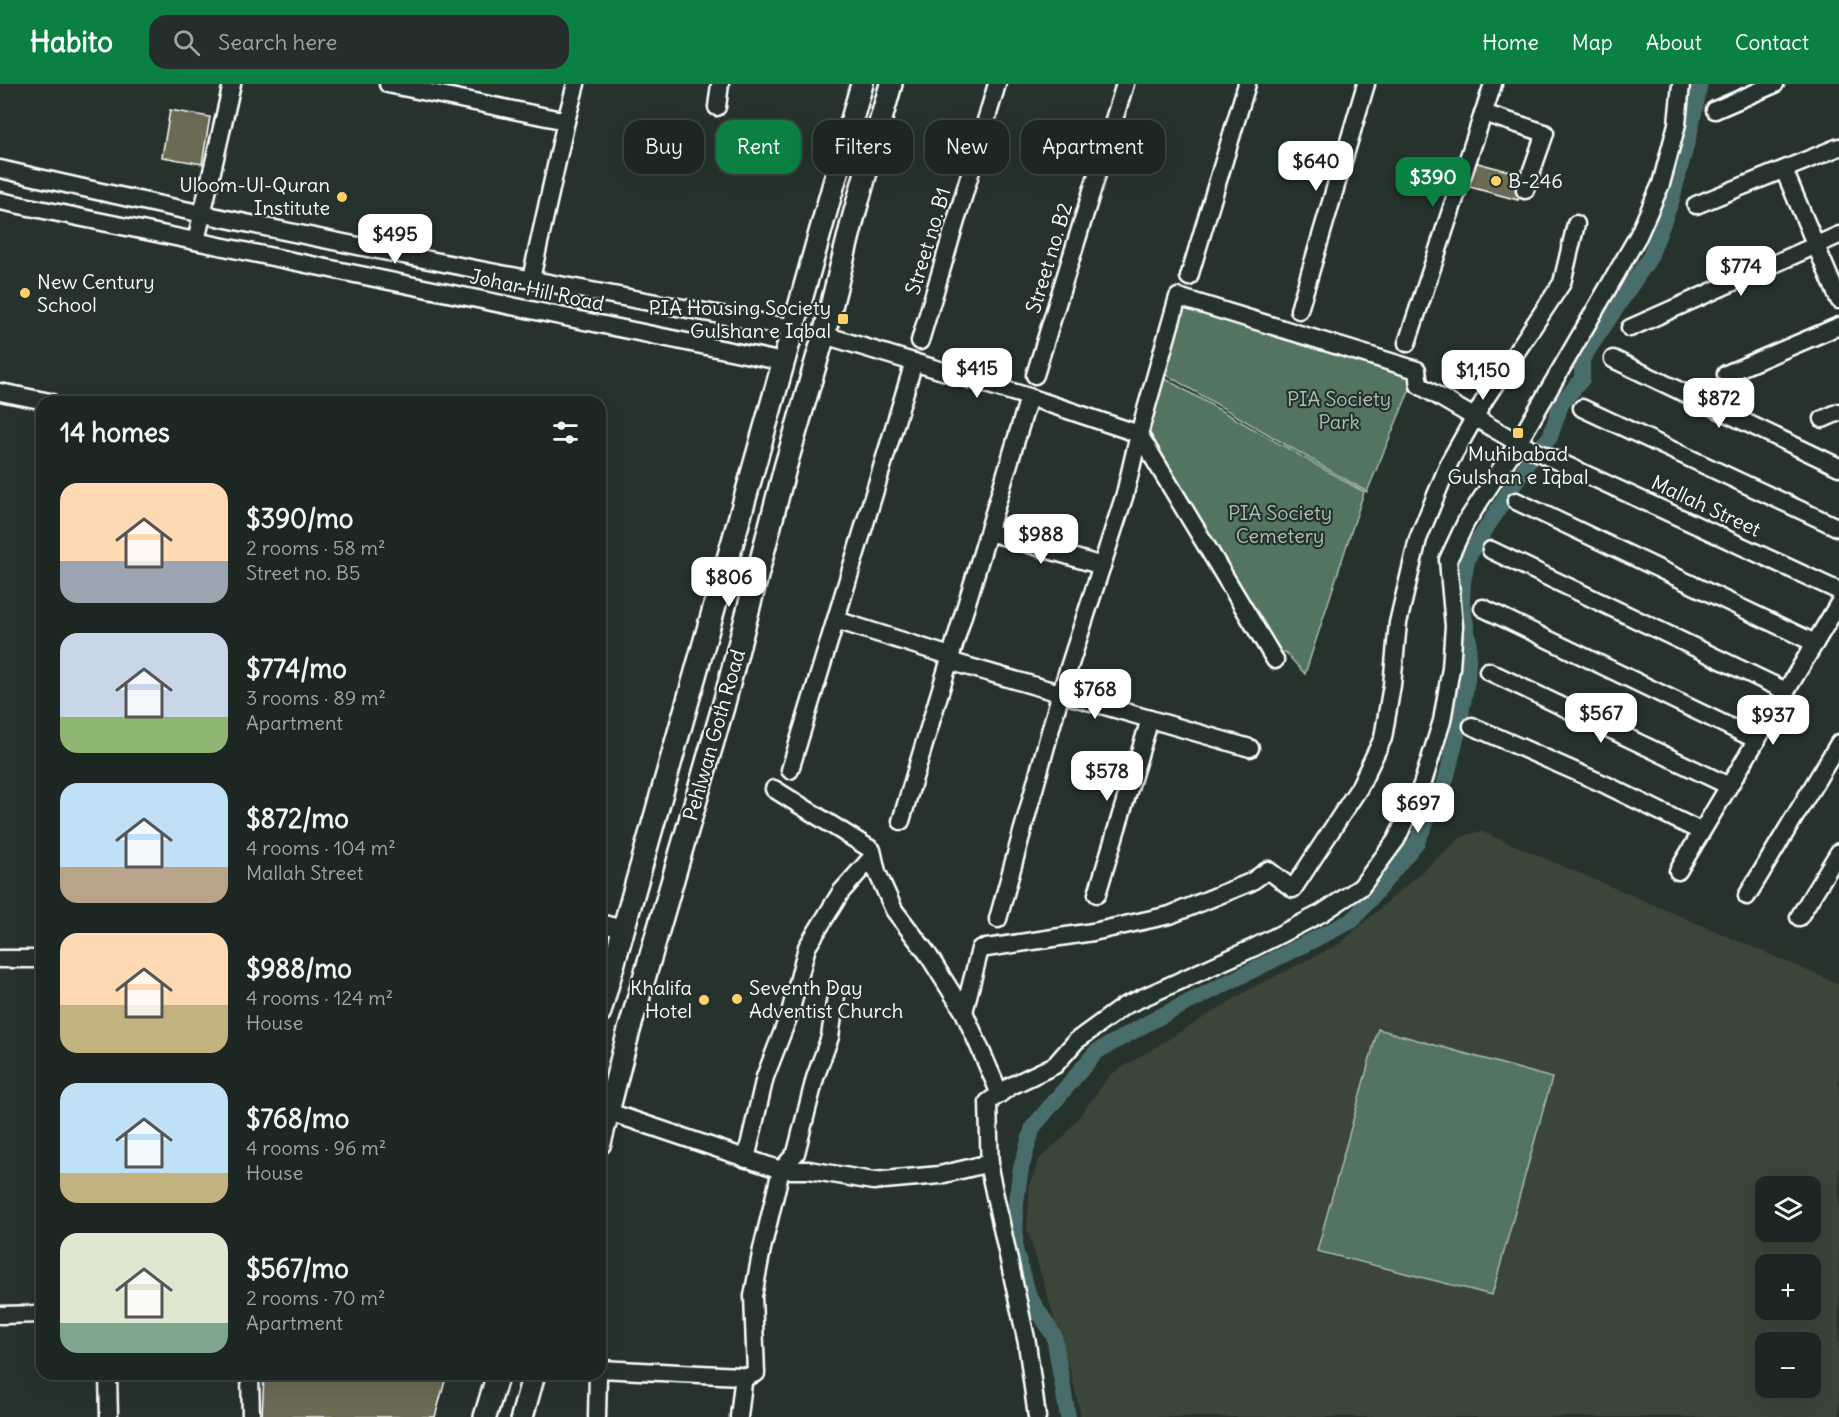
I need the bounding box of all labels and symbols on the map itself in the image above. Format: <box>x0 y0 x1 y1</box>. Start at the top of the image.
pin: $640 <box>1280 141 1352 192</box>
pin: $390 <box>1397 157 1469 208</box>
place label: B-246 <box>1508 168 1563 193</box>
place label: Uloom-Ul-Quran Institute <box>179 172 330 220</box>
marker: B-246 <box>1489 174 1503 188</box>
street label: Street no. B1 <box>899 184 956 297</box>
marker: Uloom-Ul-Quran Institute <box>335 190 349 204</box>
street label: Street no. B2 <box>1020 200 1077 316</box>
pin: $495 <box>359 214 431 265</box>
pin: $774 <box>1705 246 1777 297</box>
street label: Johar Hill Road <box>468 263 607 316</box>
place label: New Century School <box>37 269 155 317</box>
marker: New Century School <box>18 286 32 300</box>
place label: PIA Housing Society Gulshan e Iqbal <box>649 295 831 343</box>
marker: PIA Housing Society Gulshan e Iqbal <box>836 312 850 326</box>
pin: $415 <box>941 348 1013 399</box>
pin: $1,150 <box>1434 350 1532 401</box>
pin: $872 <box>1683 378 1755 429</box>
park label: PIA Society Park <box>1287 386 1391 434</box>
marker: Muhibabad Gulshan e Iqbal <box>1511 426 1525 440</box>
place label: Muhibabad Gulshan e Iqbal <box>1448 441 1588 489</box>
street label: Mallah Street <box>1648 469 1765 542</box>
park label: PIA Society Cemetery <box>1228 500 1332 548</box>
pin: $988 <box>1005 514 1077 565</box>
pin: $806 <box>693 557 765 608</box>
street label: Pehlwan Goth Road <box>677 646 750 823</box>
pin: $768 <box>1059 669 1131 720</box>
pin: $567 <box>1565 693 1637 744</box>
pin: $937 <box>1737 695 1809 746</box>
pin: $578 <box>1071 751 1143 802</box>
pin: $697 <box>1382 783 1454 834</box>
place label: Khalifa Hotel <box>630 975 692 1023</box>
place label: Seventh Day Adventist Church <box>749 975 903 1023</box>
marker: Seventh Day Adventist Church <box>730 992 744 1006</box>
marker: Khalifa Hotel <box>697 993 711 1007</box>

